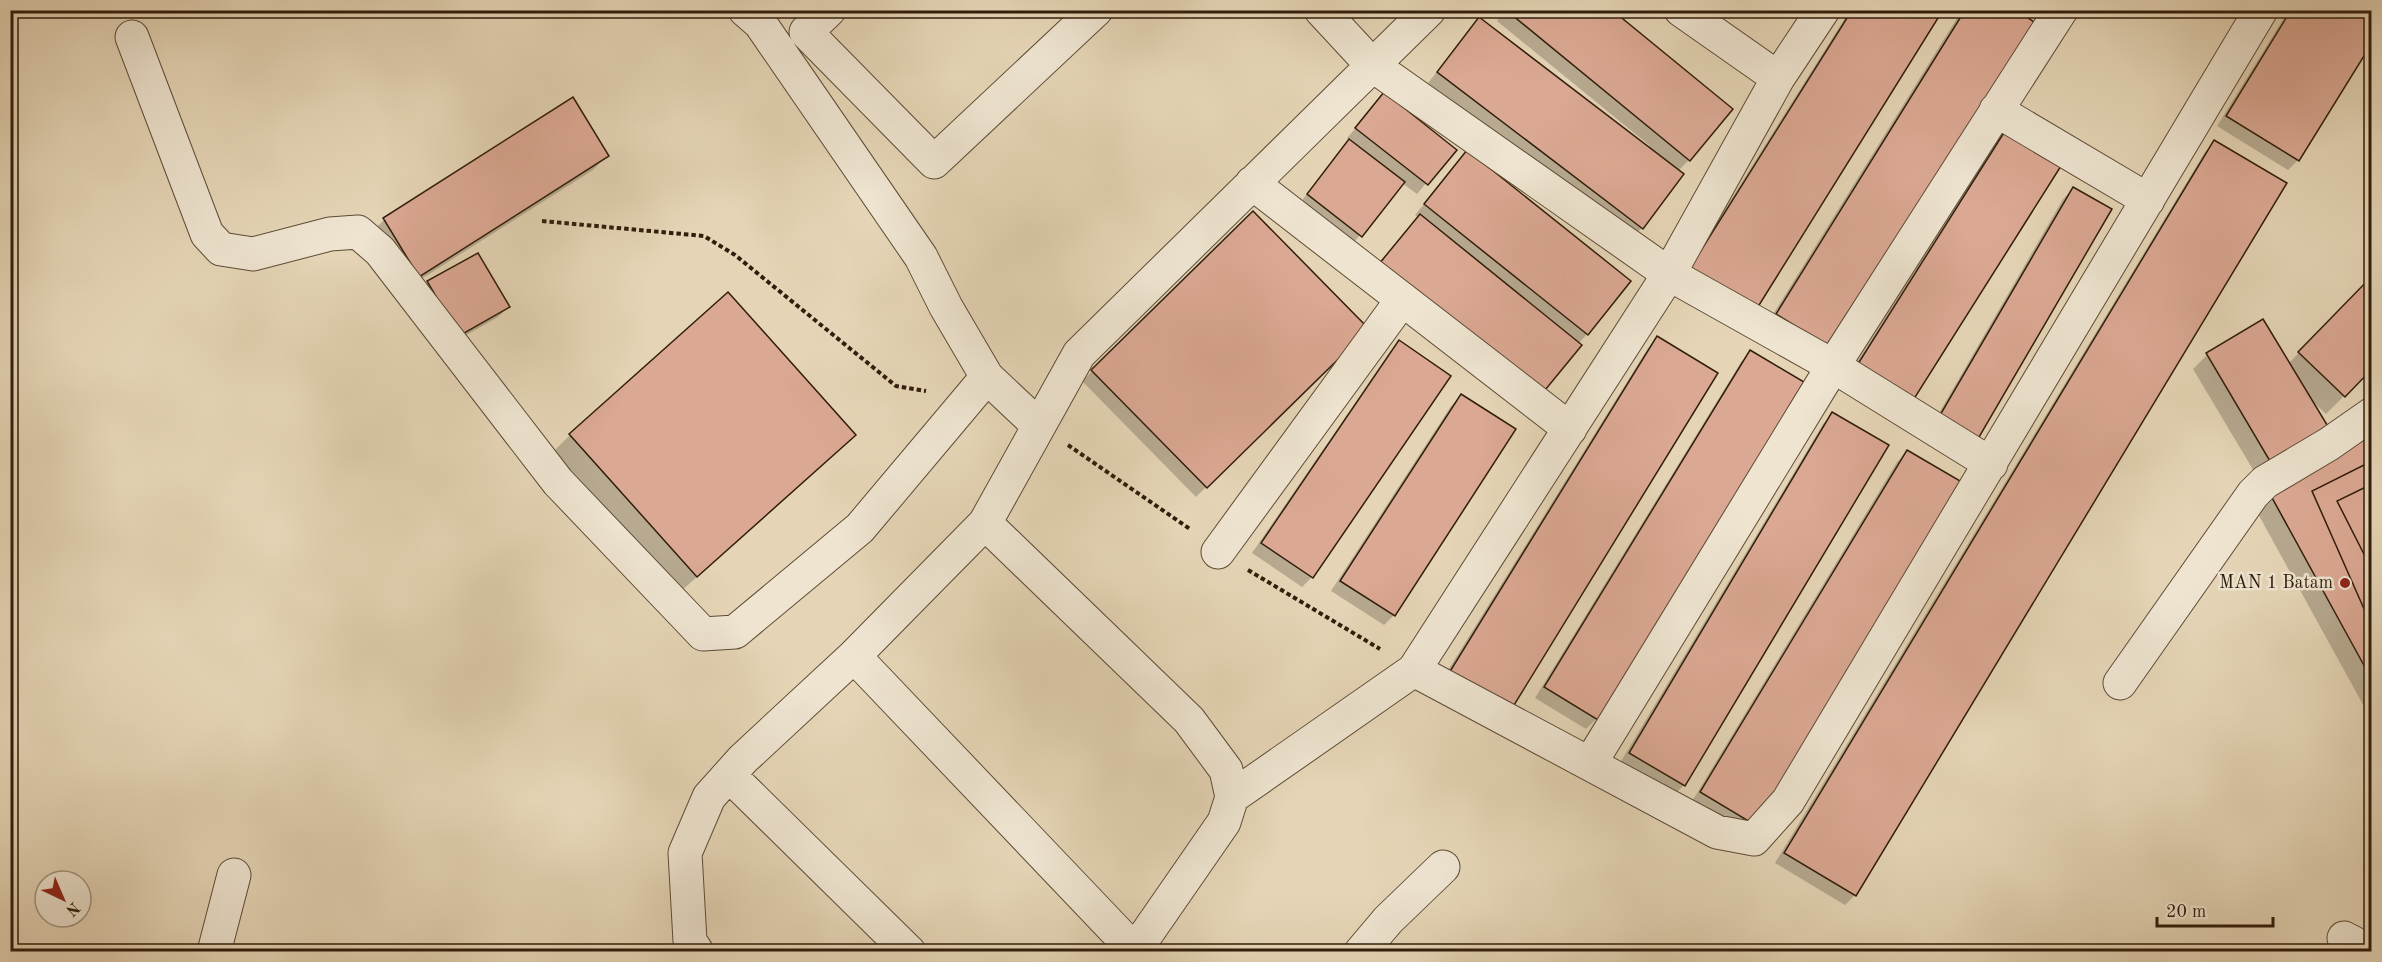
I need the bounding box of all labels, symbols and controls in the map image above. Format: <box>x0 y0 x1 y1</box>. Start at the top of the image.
place label: MAN 1 Batam <box>2219 574 2333 592</box>
marker: MAN 1 Batam <box>2338 576 2352 590</box>
north arrow <box>33 869 93 929</box>
scale bar <box>2157 890 2272 928</box>
text: N <box>62 898 82 919</box>
text: 20 m <box>2166 903 2206 921</box>

